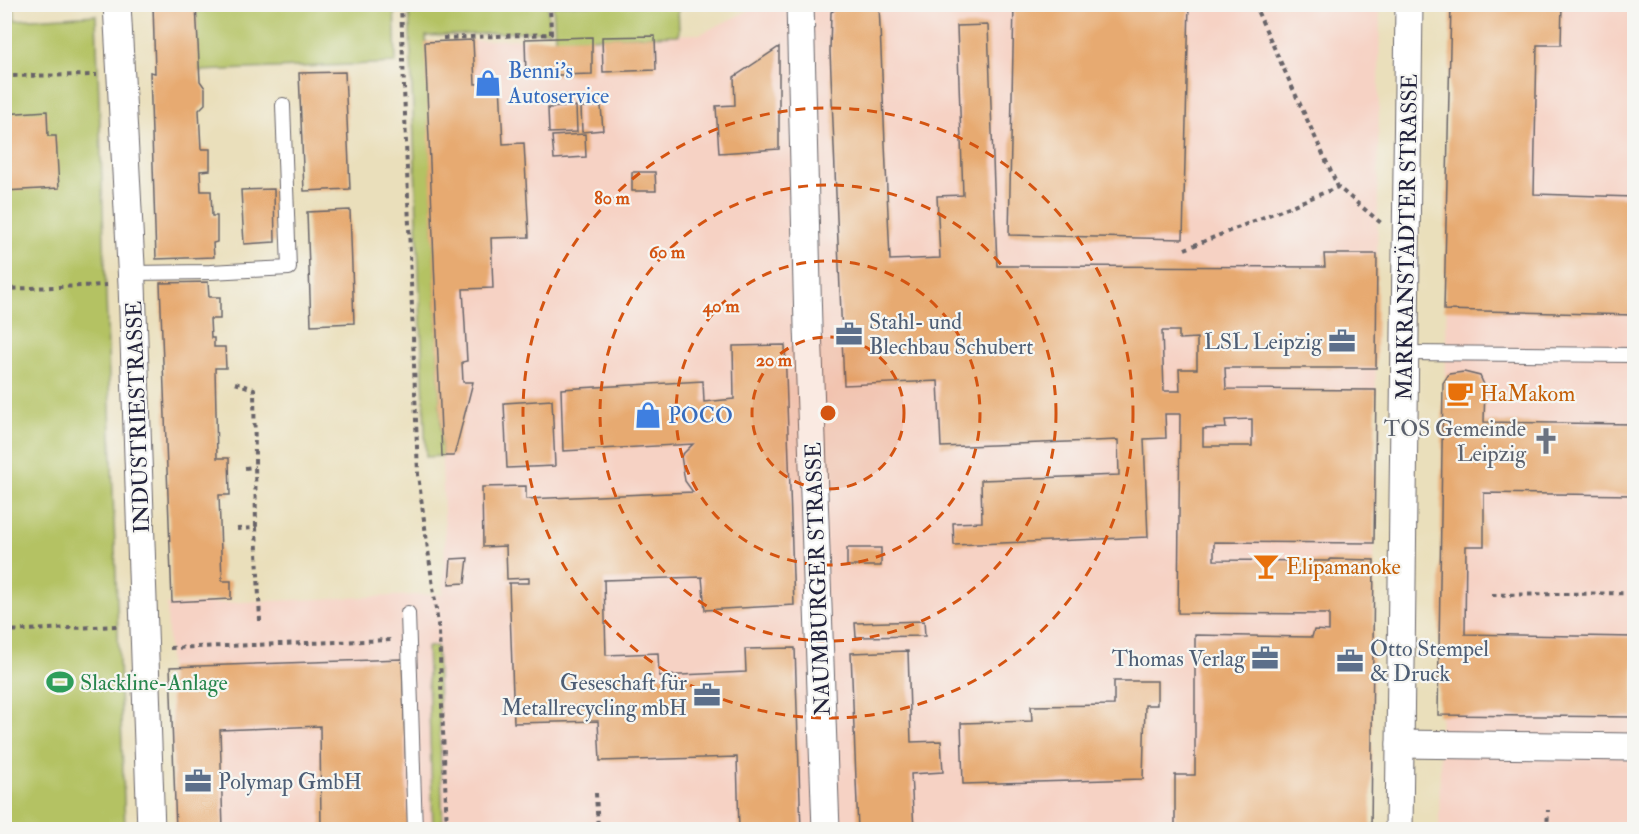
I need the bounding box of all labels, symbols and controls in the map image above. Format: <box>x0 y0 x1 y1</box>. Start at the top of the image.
place label: Benni's Autoservice <box>507 57 609 110</box>
shop icon: Benni's Autoservice <box>473 68 503 98</box>
street label: MARKRANSTÄDTER STRASSE <box>1390 73 1424 401</box>
text: 80 m <box>594 187 631 210</box>
text: 60 m <box>649 241 686 264</box>
text: 40 m <box>702 295 740 318</box>
street label: INDUSTRIESTRASSE <box>120 300 156 534</box>
place label: Stahl- und Blechbau Schubert <box>869 308 1033 361</box>
office icon: Stahl- und Blechbau Schubert <box>834 319 864 349</box>
office icon: LSL Leipzig <box>1327 326 1357 356</box>
place label: LSL Leipzig <box>1204 328 1323 357</box>
text: 20 m <box>756 349 793 372</box>
cafe icon: HaMakom <box>1445 378 1475 408</box>
place label: HaMakom <box>1480 380 1575 408</box>
shop icon: POCO <box>633 400 663 430</box>
place label: POCO <box>668 402 733 430</box>
centre of rings <box>818 403 838 423</box>
place label: TOS Gemeinde Leipzig <box>1384 415 1527 469</box>
church icon: TOS Gemeinde Leipzig <box>1531 426 1561 456</box>
street label: NAUMBURGER STRASSE <box>799 442 837 716</box>
bar icon: Elipamanoke <box>1251 551 1281 581</box>
place label: Elipamanoke <box>1286 553 1401 582</box>
place label: Otto Stempel & Druck <box>1370 635 1489 688</box>
office icon: Thomas Verlag <box>1250 643 1280 673</box>
place label: Thomas Verlag <box>1112 645 1246 673</box>
office icon: Otto Stempel & Druck <box>1335 646 1365 676</box>
sports icon: Slackline-Anlage <box>45 667 75 697</box>
place label: Slackline-Anlage <box>80 669 228 697</box>
place label: Geseschaft für Metallrecycling mbH <box>501 669 688 722</box>
office icon: Geseschaft für Metallrecycling mbH <box>692 680 722 710</box>
office icon: Polymap GmbH <box>183 766 213 796</box>
place label: Polymap GmbH <box>218 768 362 797</box>

